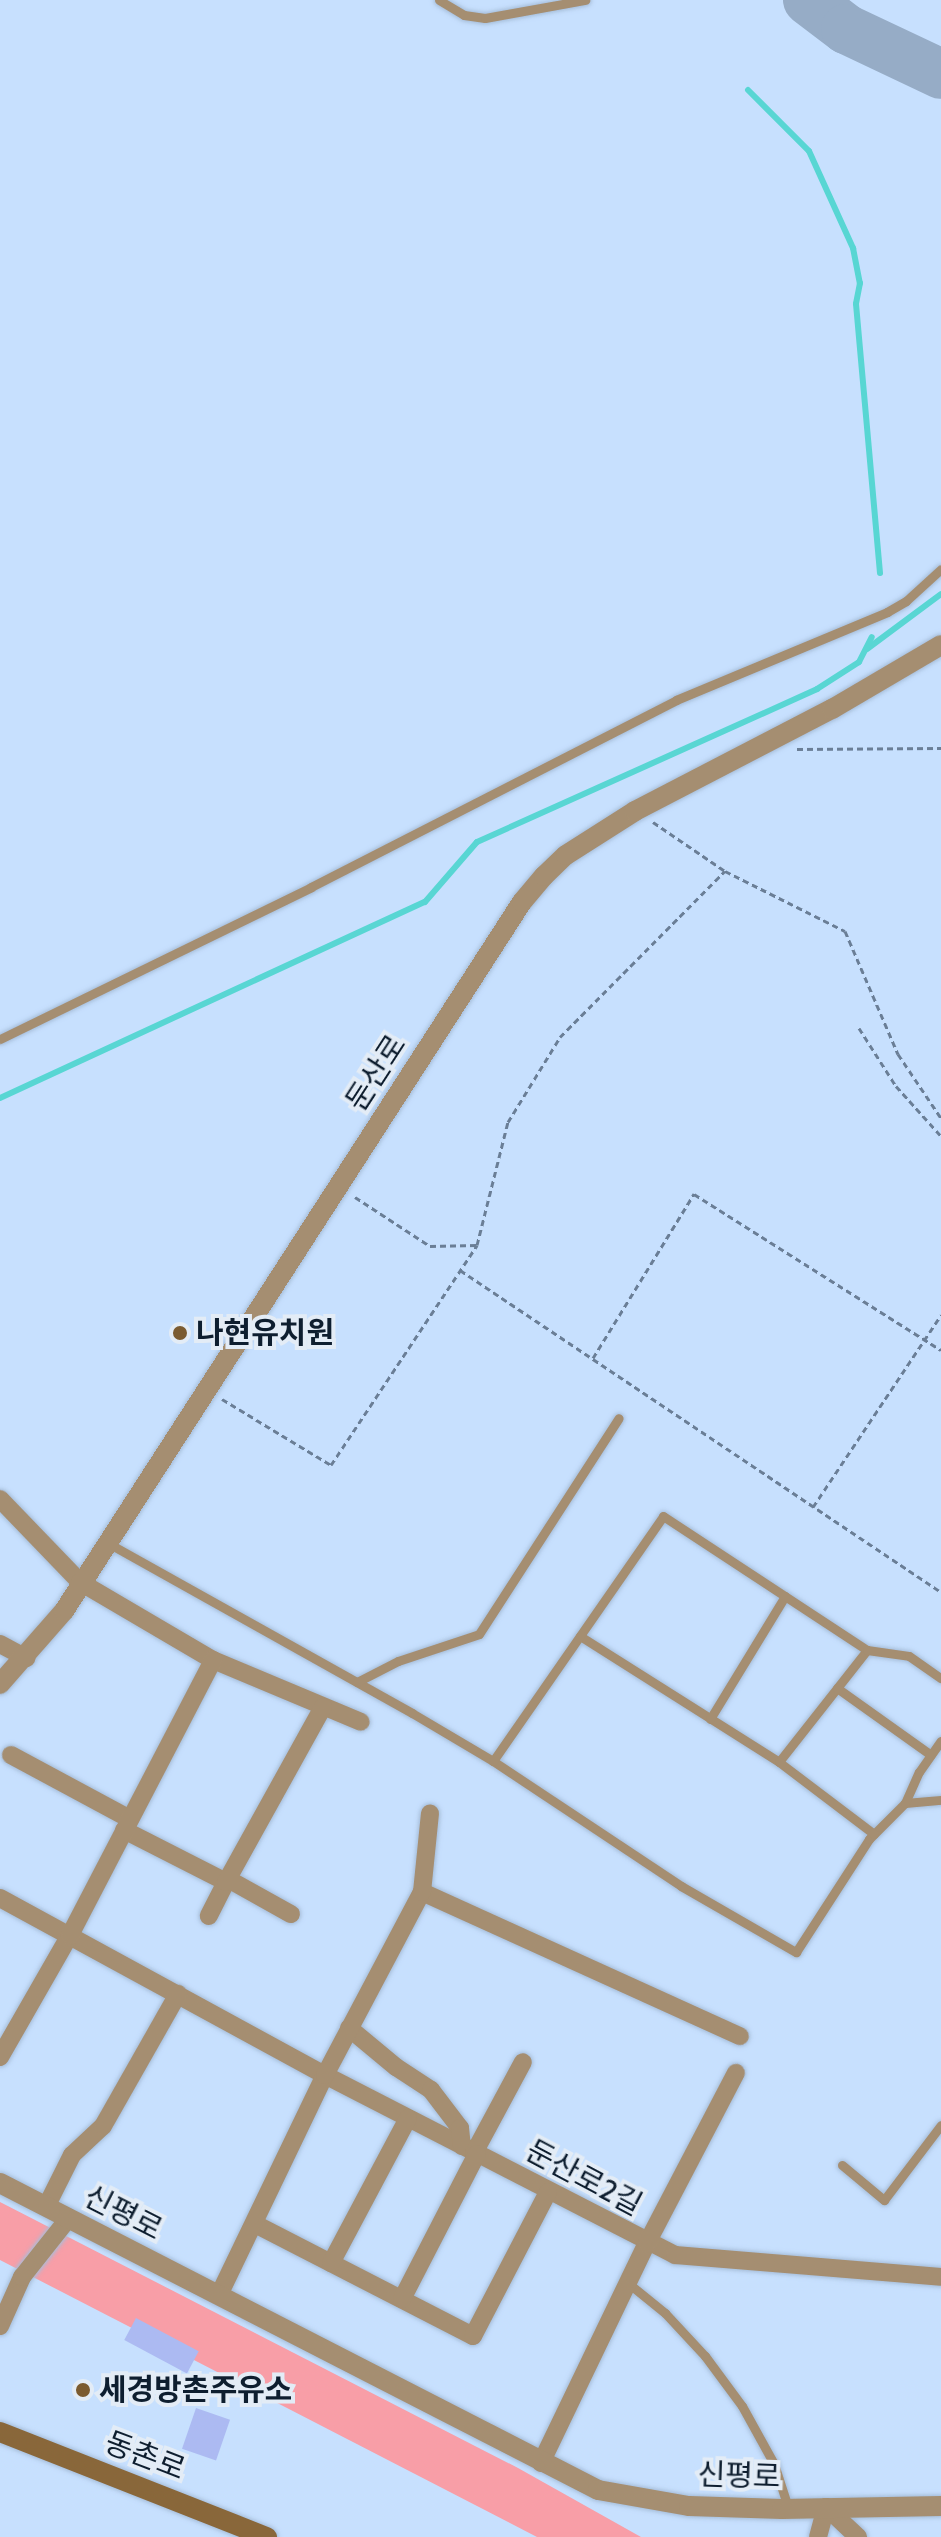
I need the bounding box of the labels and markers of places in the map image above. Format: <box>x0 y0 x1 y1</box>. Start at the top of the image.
place label: 나현유치원 <box>196 1315 334 1351</box>
marker: 나현유치원 <box>171 1324 189 1342</box>
place label: 세경방촌주유소 <box>99 2372 292 2408</box>
marker: 세경방촌주유소 <box>74 2381 92 2399</box>

